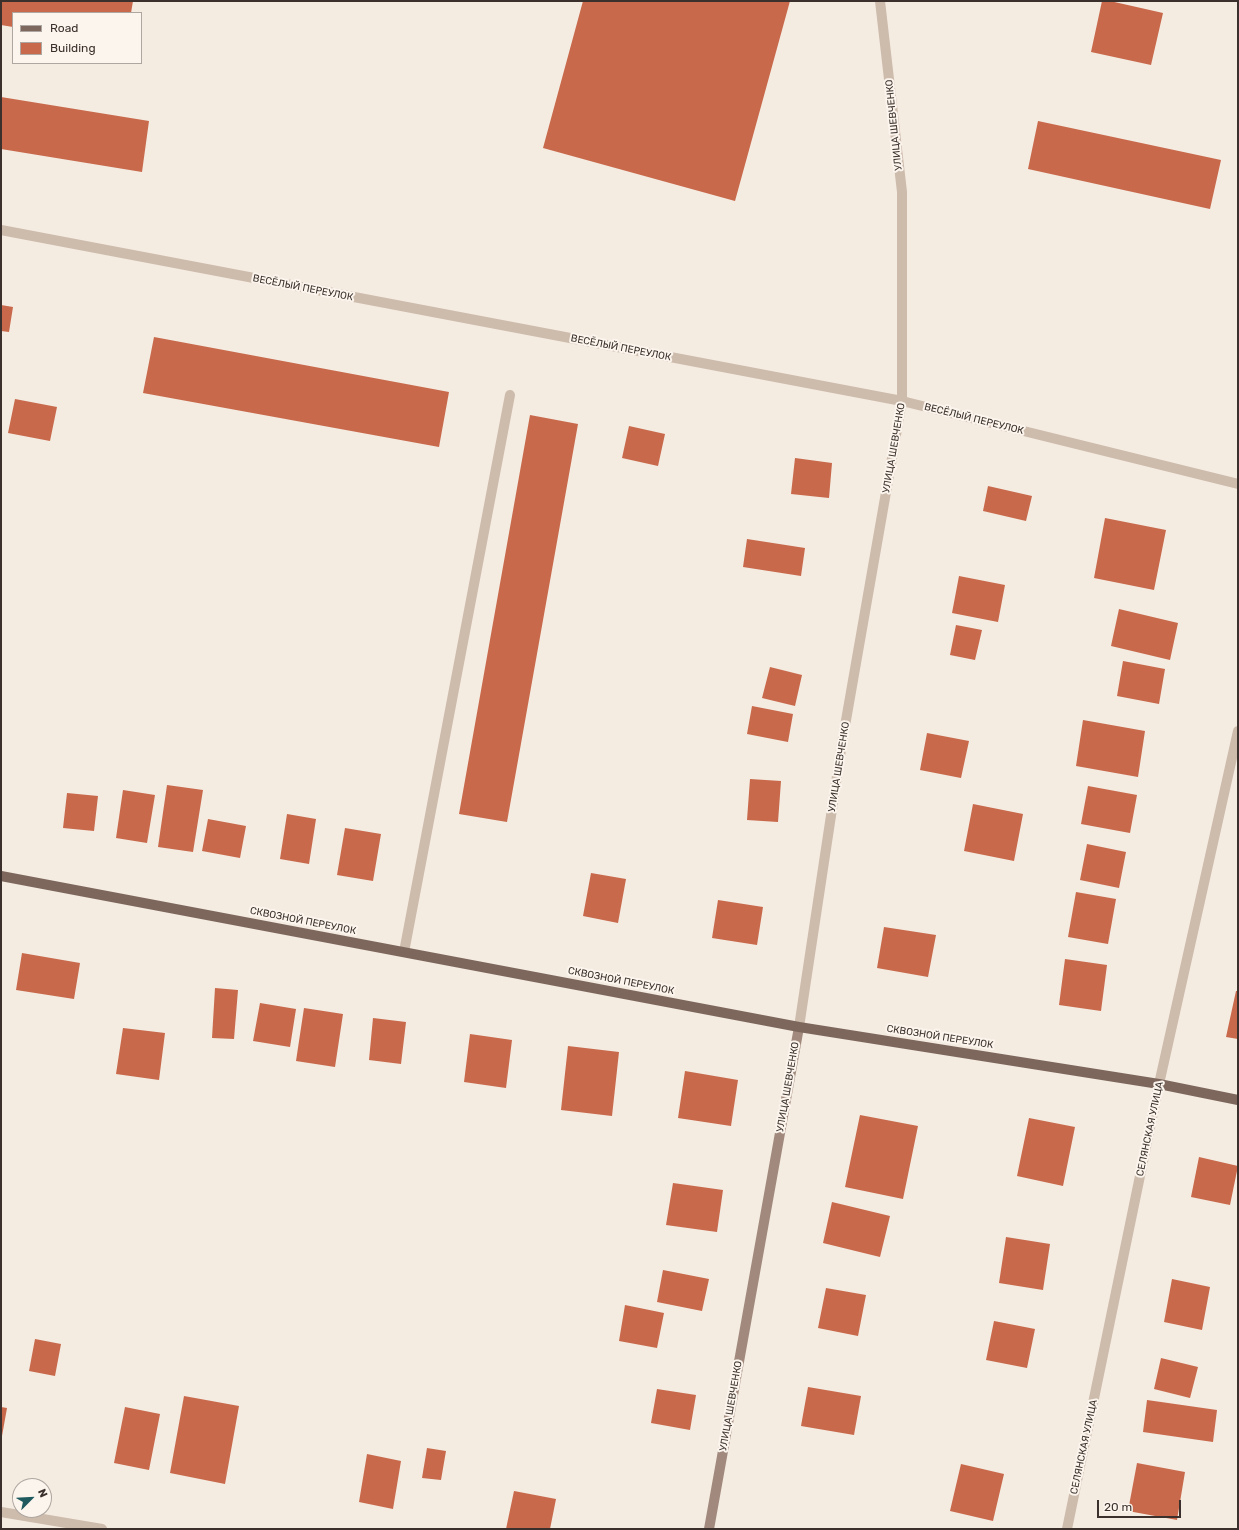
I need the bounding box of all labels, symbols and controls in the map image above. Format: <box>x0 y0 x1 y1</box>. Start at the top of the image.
legend <box>12 12 142 64</box>
text: Road <box>50 21 78 35</box>
text: Building <box>50 41 96 55</box>
street label: УЛИЦА ШЕВЧЕНКО <box>883 79 905 171</box>
street label: ВЕСЁЛЫЙ ПЕРЕУЛОК <box>252 272 354 304</box>
street label: ВЕСЁЛЫЙ ПЕРЕУЛОК <box>570 332 672 364</box>
street label: ВЕСЁЛЫЙ ПЕРЕУЛОК <box>923 401 1025 437</box>
street label: УЛИЦА ШЕВЧЕНКО <box>880 402 908 494</box>
street label: УЛИЦА ШЕВЧЕНКО <box>826 721 852 813</box>
street label: СКВОЗНОЙ ПЕРЕУЛОК <box>249 905 357 937</box>
street label: СКВОЗНОЙ ПЕРЕУЛОК <box>567 965 675 997</box>
street label: СКВОЗНОЙ ПЕРЕУЛОК <box>886 1023 994 1051</box>
street label: УЛИЦА ШЕВЧЕНКО <box>774 1041 802 1133</box>
street label: СЕЛЯНСКАЯ УЛИЦА <box>1134 1081 1166 1177</box>
street label: УЛИЦА ШЕВЧЕНКО <box>717 1360 745 1452</box>
street label: СЕЛЯНСКАЯ УЛИЦА <box>1068 1399 1100 1495</box>
north arrow <box>12 1478 52 1518</box>
text: N <box>35 1487 50 1500</box>
scale bar <box>1099 1492 1183 1518</box>
text: 20 m <box>1104 1500 1132 1514</box>

